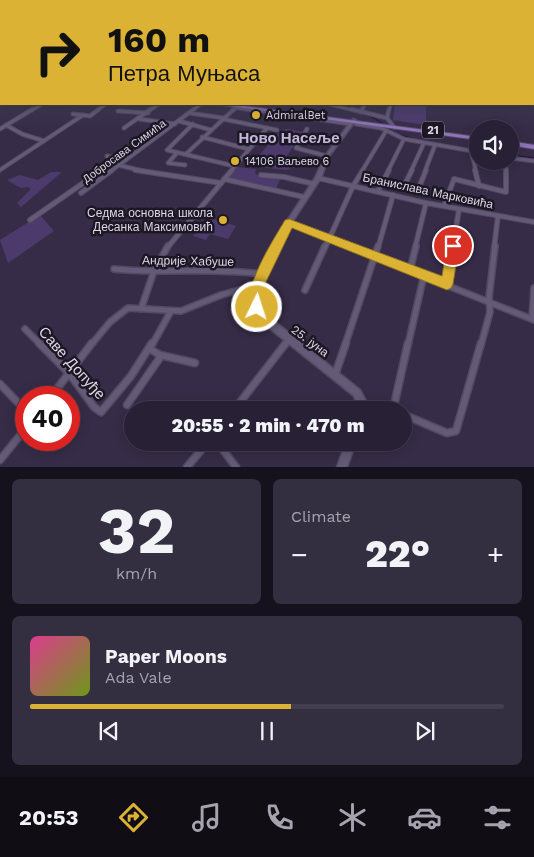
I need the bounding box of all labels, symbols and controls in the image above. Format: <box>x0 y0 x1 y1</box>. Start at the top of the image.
text: 160 m <box>108 19 210 61</box>
icon: right <box>25 20 90 85</box>
text: Петра Муњаса <box>108 61 260 86</box>
marker: AdmiralBet <box>250 109 262 121</box>
place label: AdmiralBet <box>266 109 326 122</box>
street label: Добросава Симића <box>80 116 169 186</box>
map controls <box>469 120 519 170</box>
button: sound <box>469 120 519 170</box>
road number: 21 <box>422 122 444 138</box>
district label: Ново Насеље <box>238 129 340 147</box>
marker: 14106 Ваљево 6 <box>229 155 241 167</box>
place label: 14106 Ваљево 6 <box>245 155 330 168</box>
street label: Бранислава Марковића <box>361 170 495 212</box>
place label: Седма основна школа Десанка Максимовић <box>87 206 213 234</box>
marker: Седма основна школа Десанка Максимовић <box>217 214 229 226</box>
pin <box>432 225 474 267</box>
icon: arrive <box>439 232 467 260</box>
street label: Андрије Хабуше <box>142 253 234 269</box>
position arrow <box>230 280 282 332</box>
street label: 25. јуна <box>289 322 332 360</box>
street label: Саве Допуђе <box>35 323 109 403</box>
speed limit sign: 40 <box>15 386 80 451</box>
text: 20:55 · 2 min · 470 m <box>171 414 365 437</box>
text: 32 <box>98 493 175 569</box>
text: Climate <box>291 507 351 526</box>
text: 22° <box>365 532 430 576</box>
text: − <box>291 538 308 571</box>
text: + <box>487 538 504 571</box>
text: km/h <box>116 564 157 583</box>
text: Paper Moons <box>105 645 227 668</box>
text: Ada Vale <box>105 668 172 687</box>
icon: previous <box>95 717 123 745</box>
icon: pause <box>253 717 281 745</box>
icon: next <box>411 717 439 745</box>
icon: directions <box>116 800 151 835</box>
icon: music <box>189 800 224 835</box>
icon: phone <box>262 800 297 835</box>
icon: climate <box>335 800 370 835</box>
icon: car <box>407 800 442 835</box>
icon: filters <box>480 800 515 835</box>
text: 20:53 <box>19 805 79 830</box>

